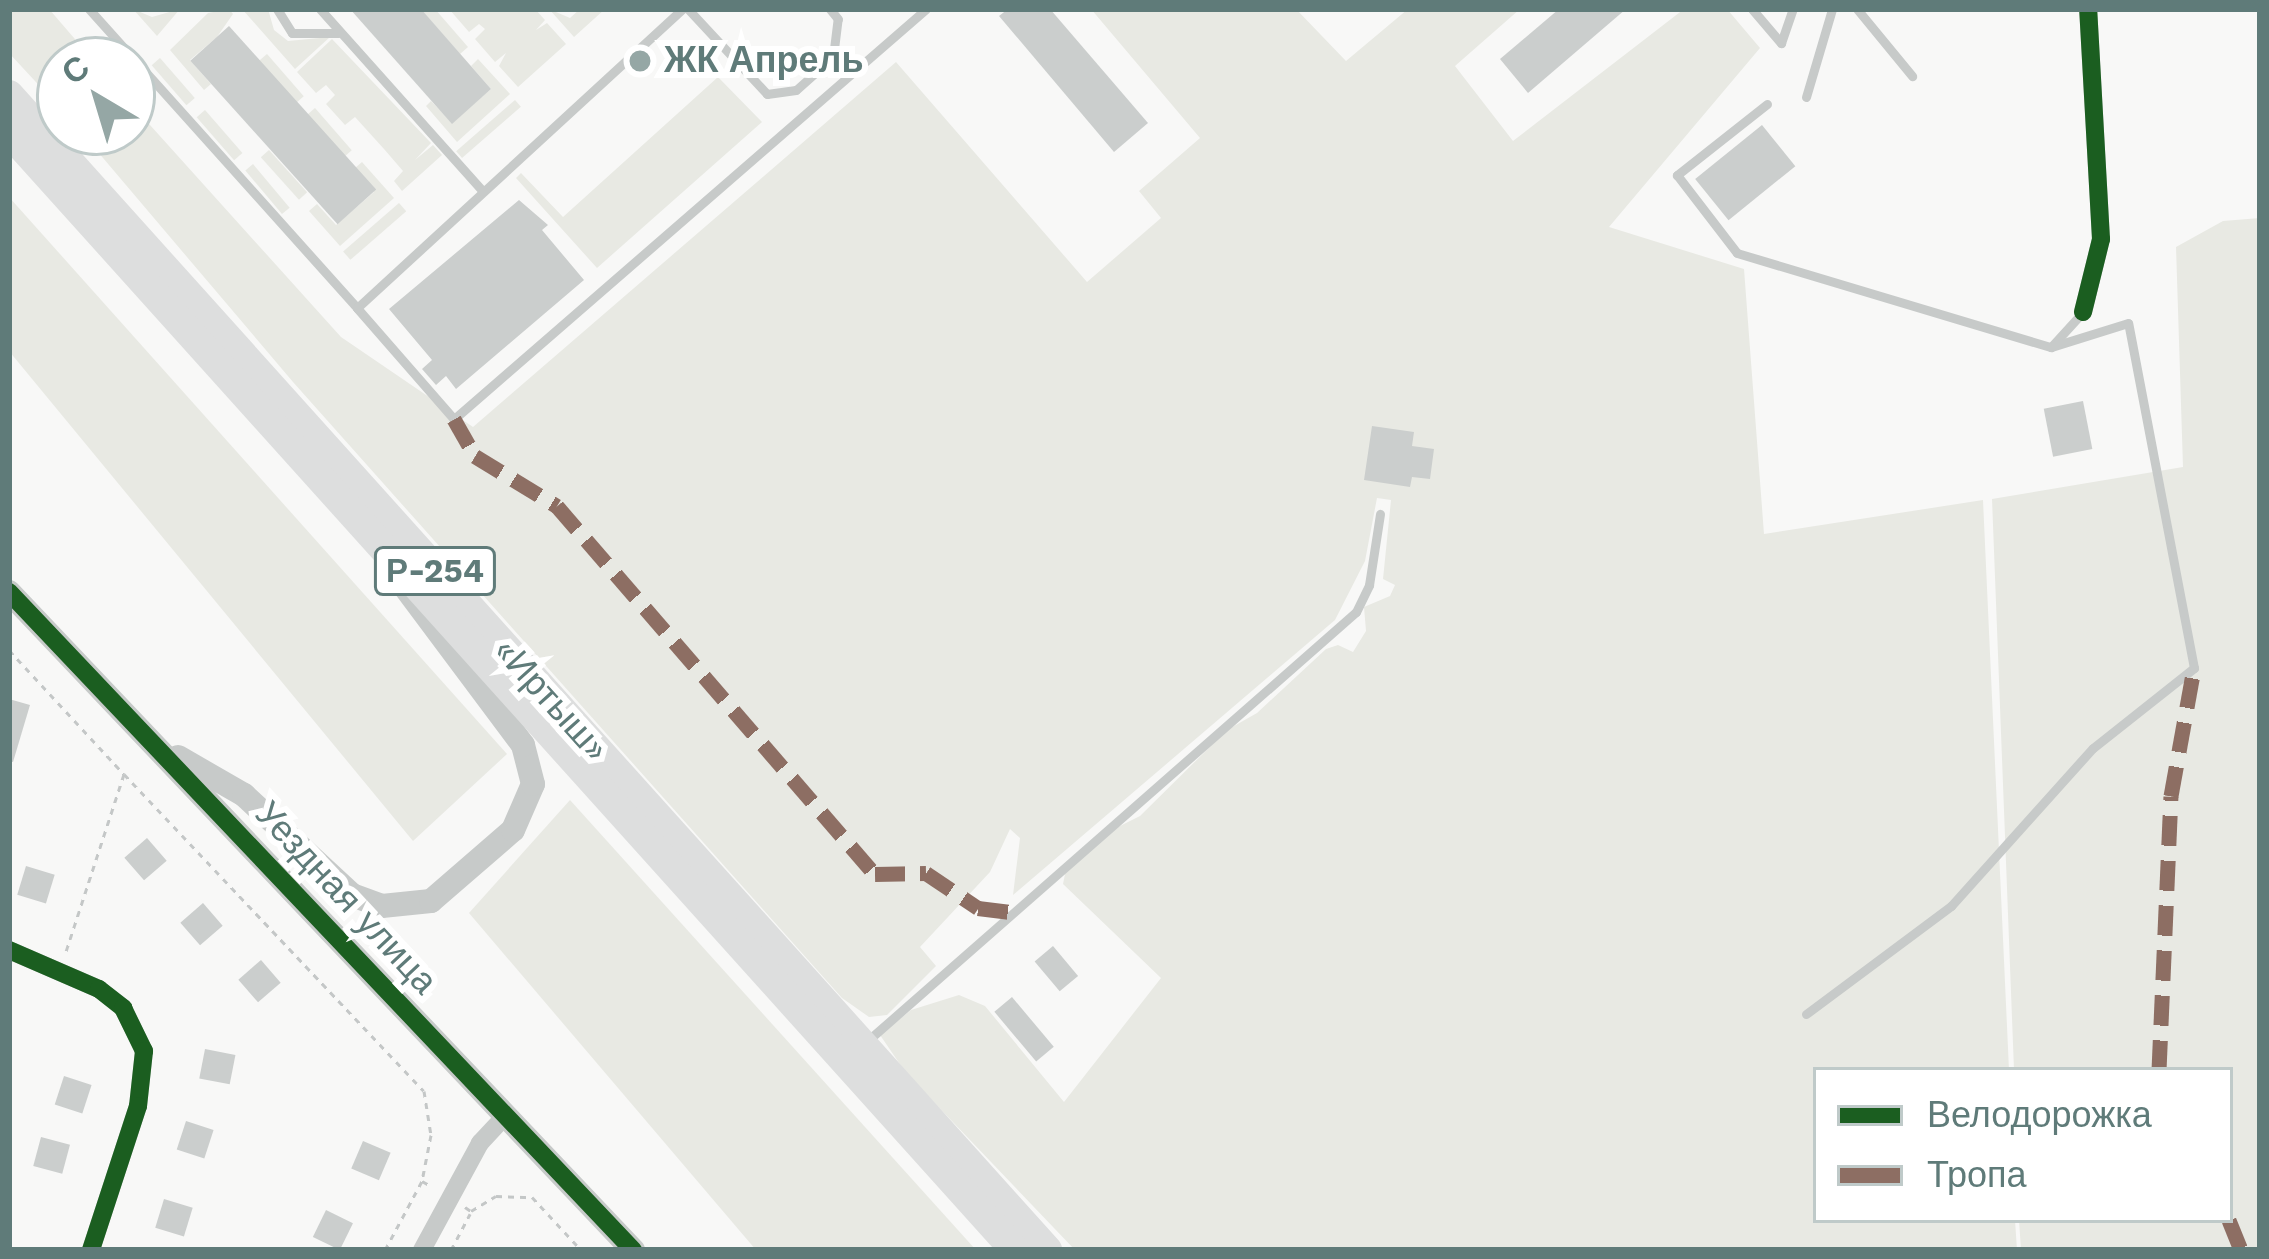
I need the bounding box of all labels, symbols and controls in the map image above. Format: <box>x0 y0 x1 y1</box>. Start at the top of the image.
north arrow <box>36 36 156 156</box>
place label: ЖК Апрель <box>664 39 864 83</box>
text: С <box>54 47 97 92</box>
marker: ЖК Апрель <box>627 48 653 74</box>
road number: Р-254 <box>372 544 498 598</box>
street label: «Иртыш» <box>484 629 618 771</box>
street label: Уездная улица <box>246 793 446 1003</box>
legend <box>1813 1067 2233 1223</box>
text: Велодорожка <box>1927 1094 2152 1136</box>
text: Тропа <box>1927 1154 2027 1196</box>

